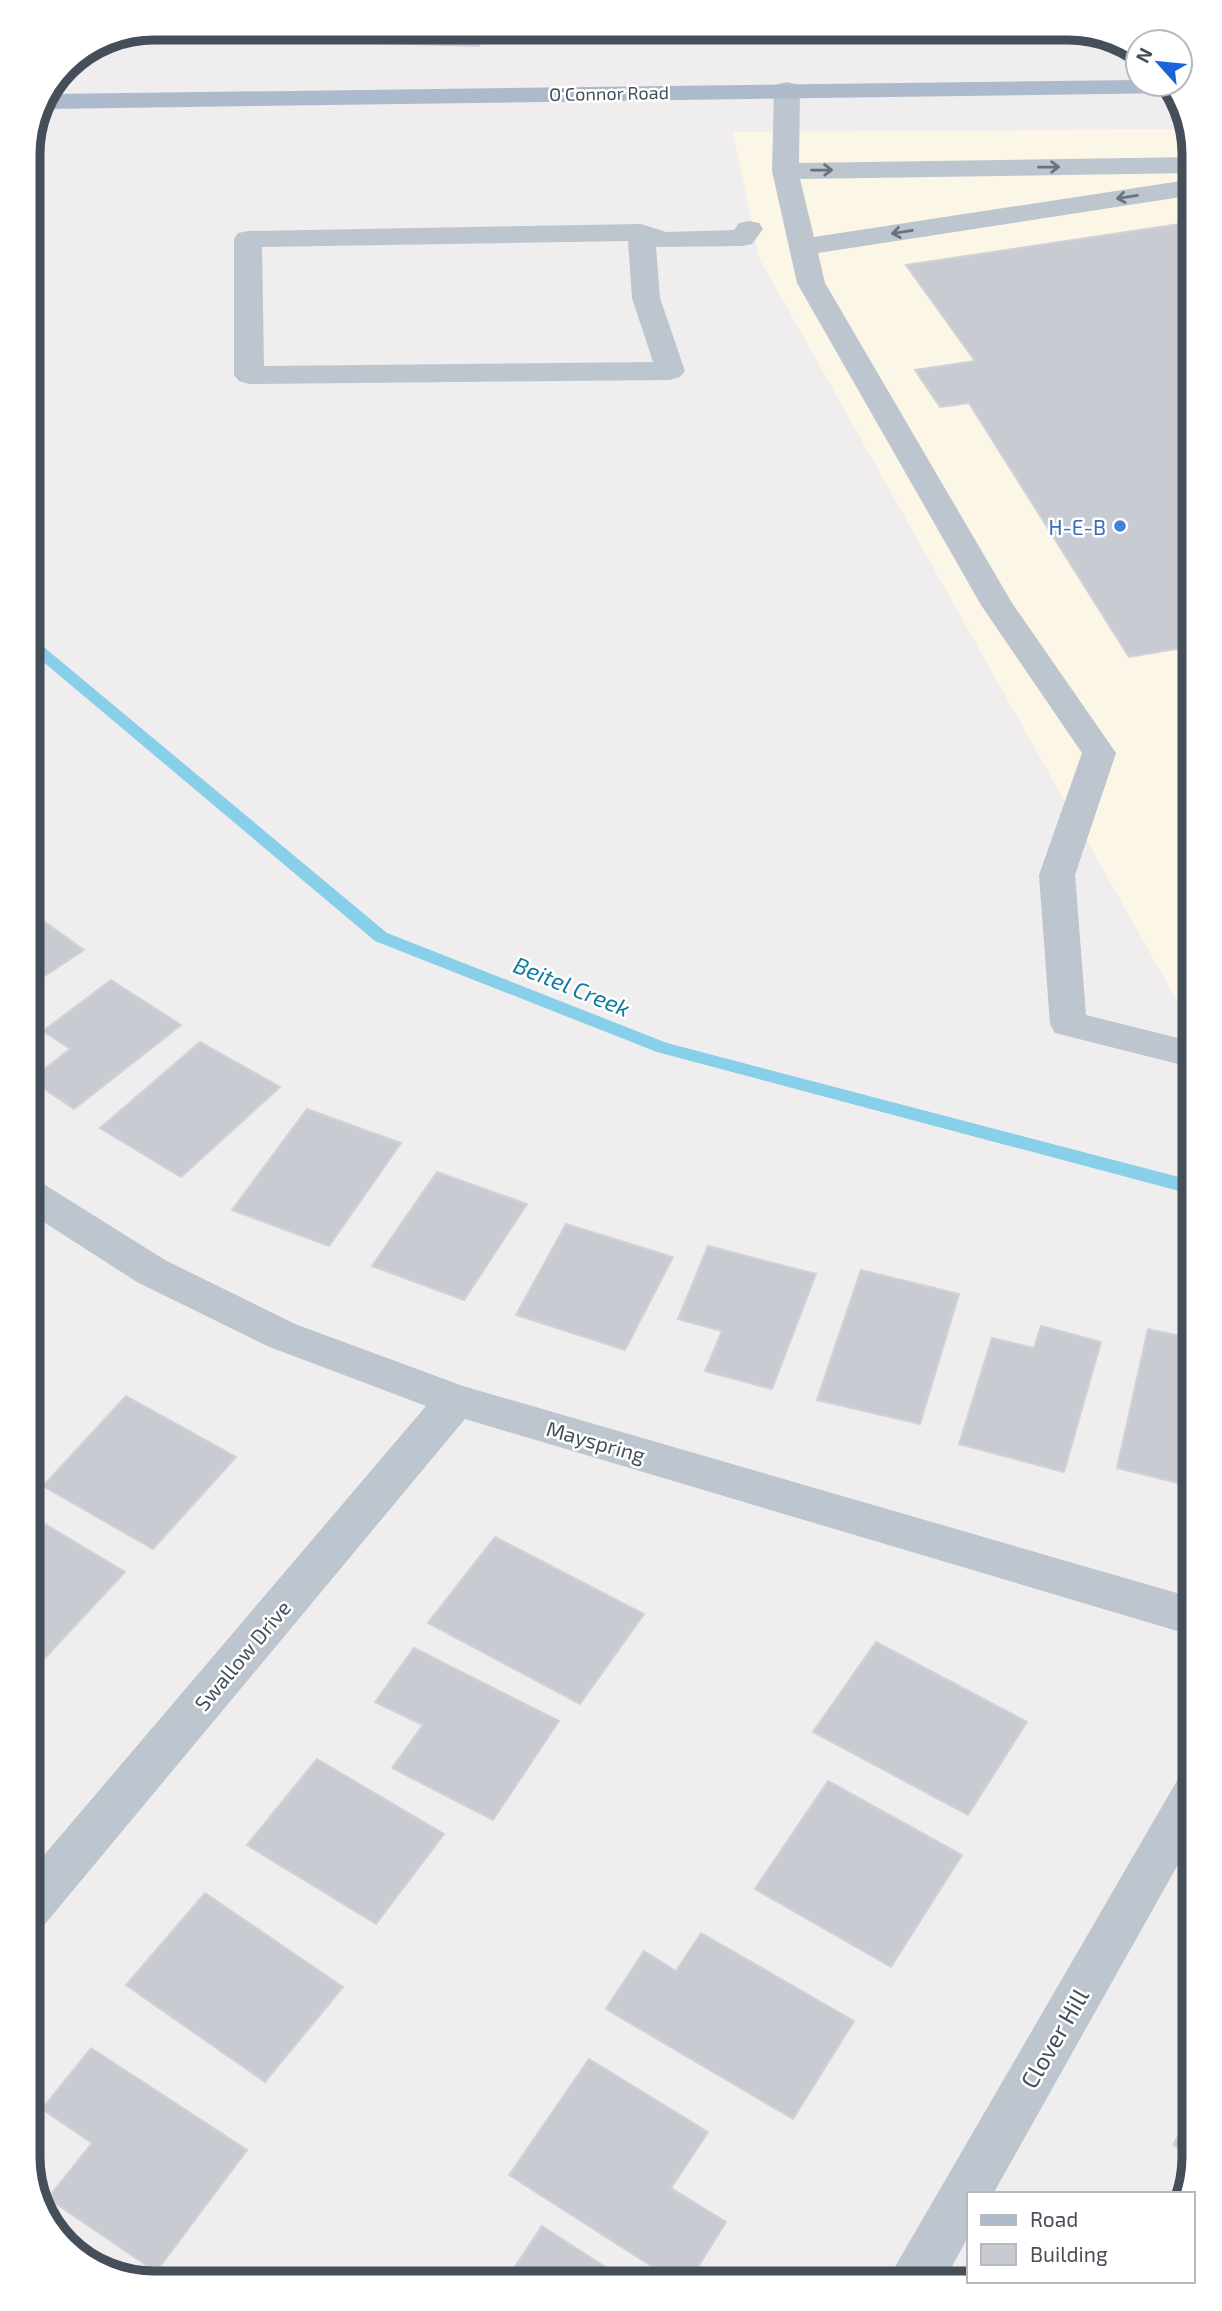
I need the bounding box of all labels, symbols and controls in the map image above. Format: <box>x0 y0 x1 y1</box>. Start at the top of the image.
north arrow <box>1124 28 1194 98</box>
text: N <box>1130 44 1157 66</box>
street label: O'Connor Road <box>549 81 669 105</box>
one-way arrow <box>1037 160 1060 174</box>
one-way arrow <box>810 163 833 177</box>
one-way arrow <box>1116 191 1138 204</box>
one-way arrow <box>891 225 914 238</box>
place label: H-E-B <box>1048 514 1106 539</box>
marker: H-E-B <box>1112 518 1128 534</box>
water label: Beitel Creek <box>510 950 634 1022</box>
street label: Mayspring <box>544 1415 648 1467</box>
street label: Swallow Drive <box>189 1595 295 1715</box>
street label: Clover Hill <box>1014 1983 1094 2093</box>
legend <box>967 2192 1194 2283</box>
text: Road <box>1030 2206 1078 2231</box>
text: Building <box>1030 2241 1108 2266</box>

